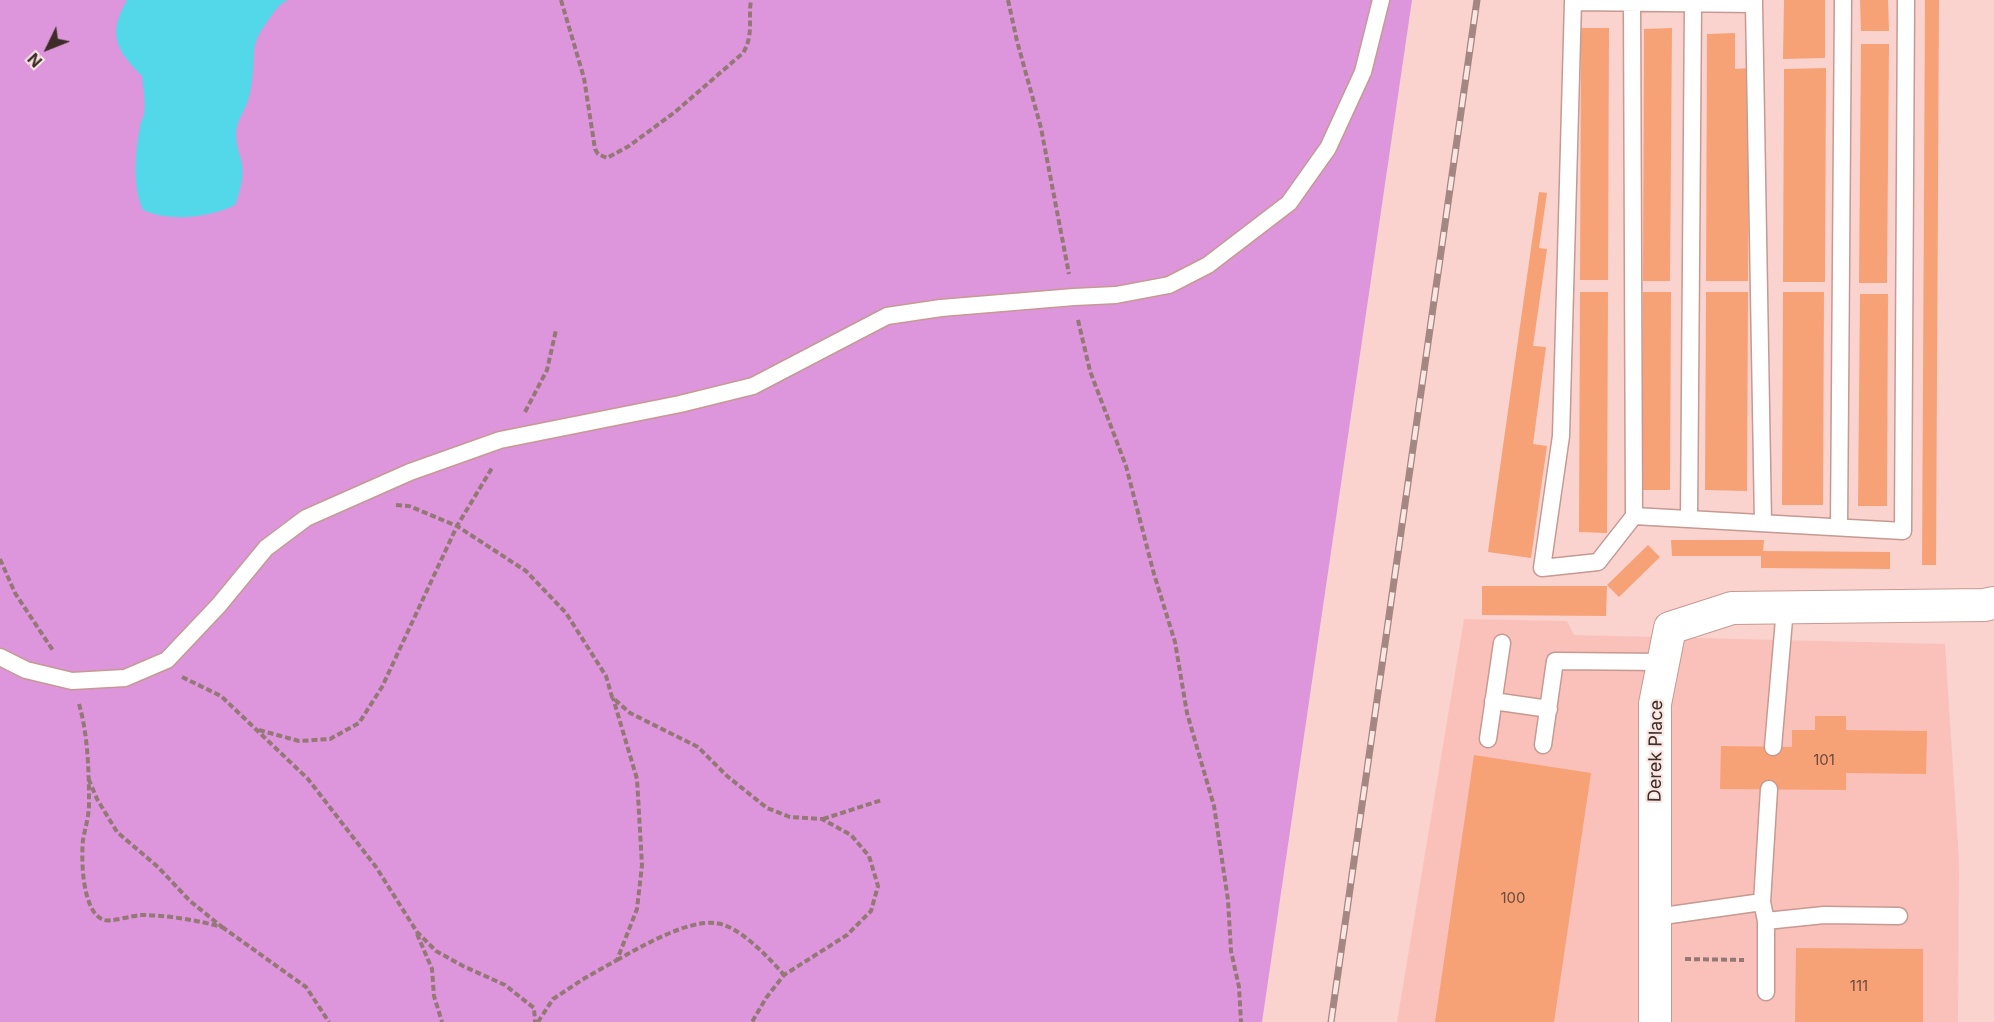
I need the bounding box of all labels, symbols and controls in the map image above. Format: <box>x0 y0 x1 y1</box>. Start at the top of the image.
north arrow <box>18 18 78 78</box>
text: N <box>23 49 46 72</box>
street label: Derek Place <box>1644 700 1668 802</box>
house number: 101 <box>1813 751 1835 769</box>
house number: 100 <box>1500 889 1526 907</box>
house number: 111 <box>1850 977 1868 995</box>

